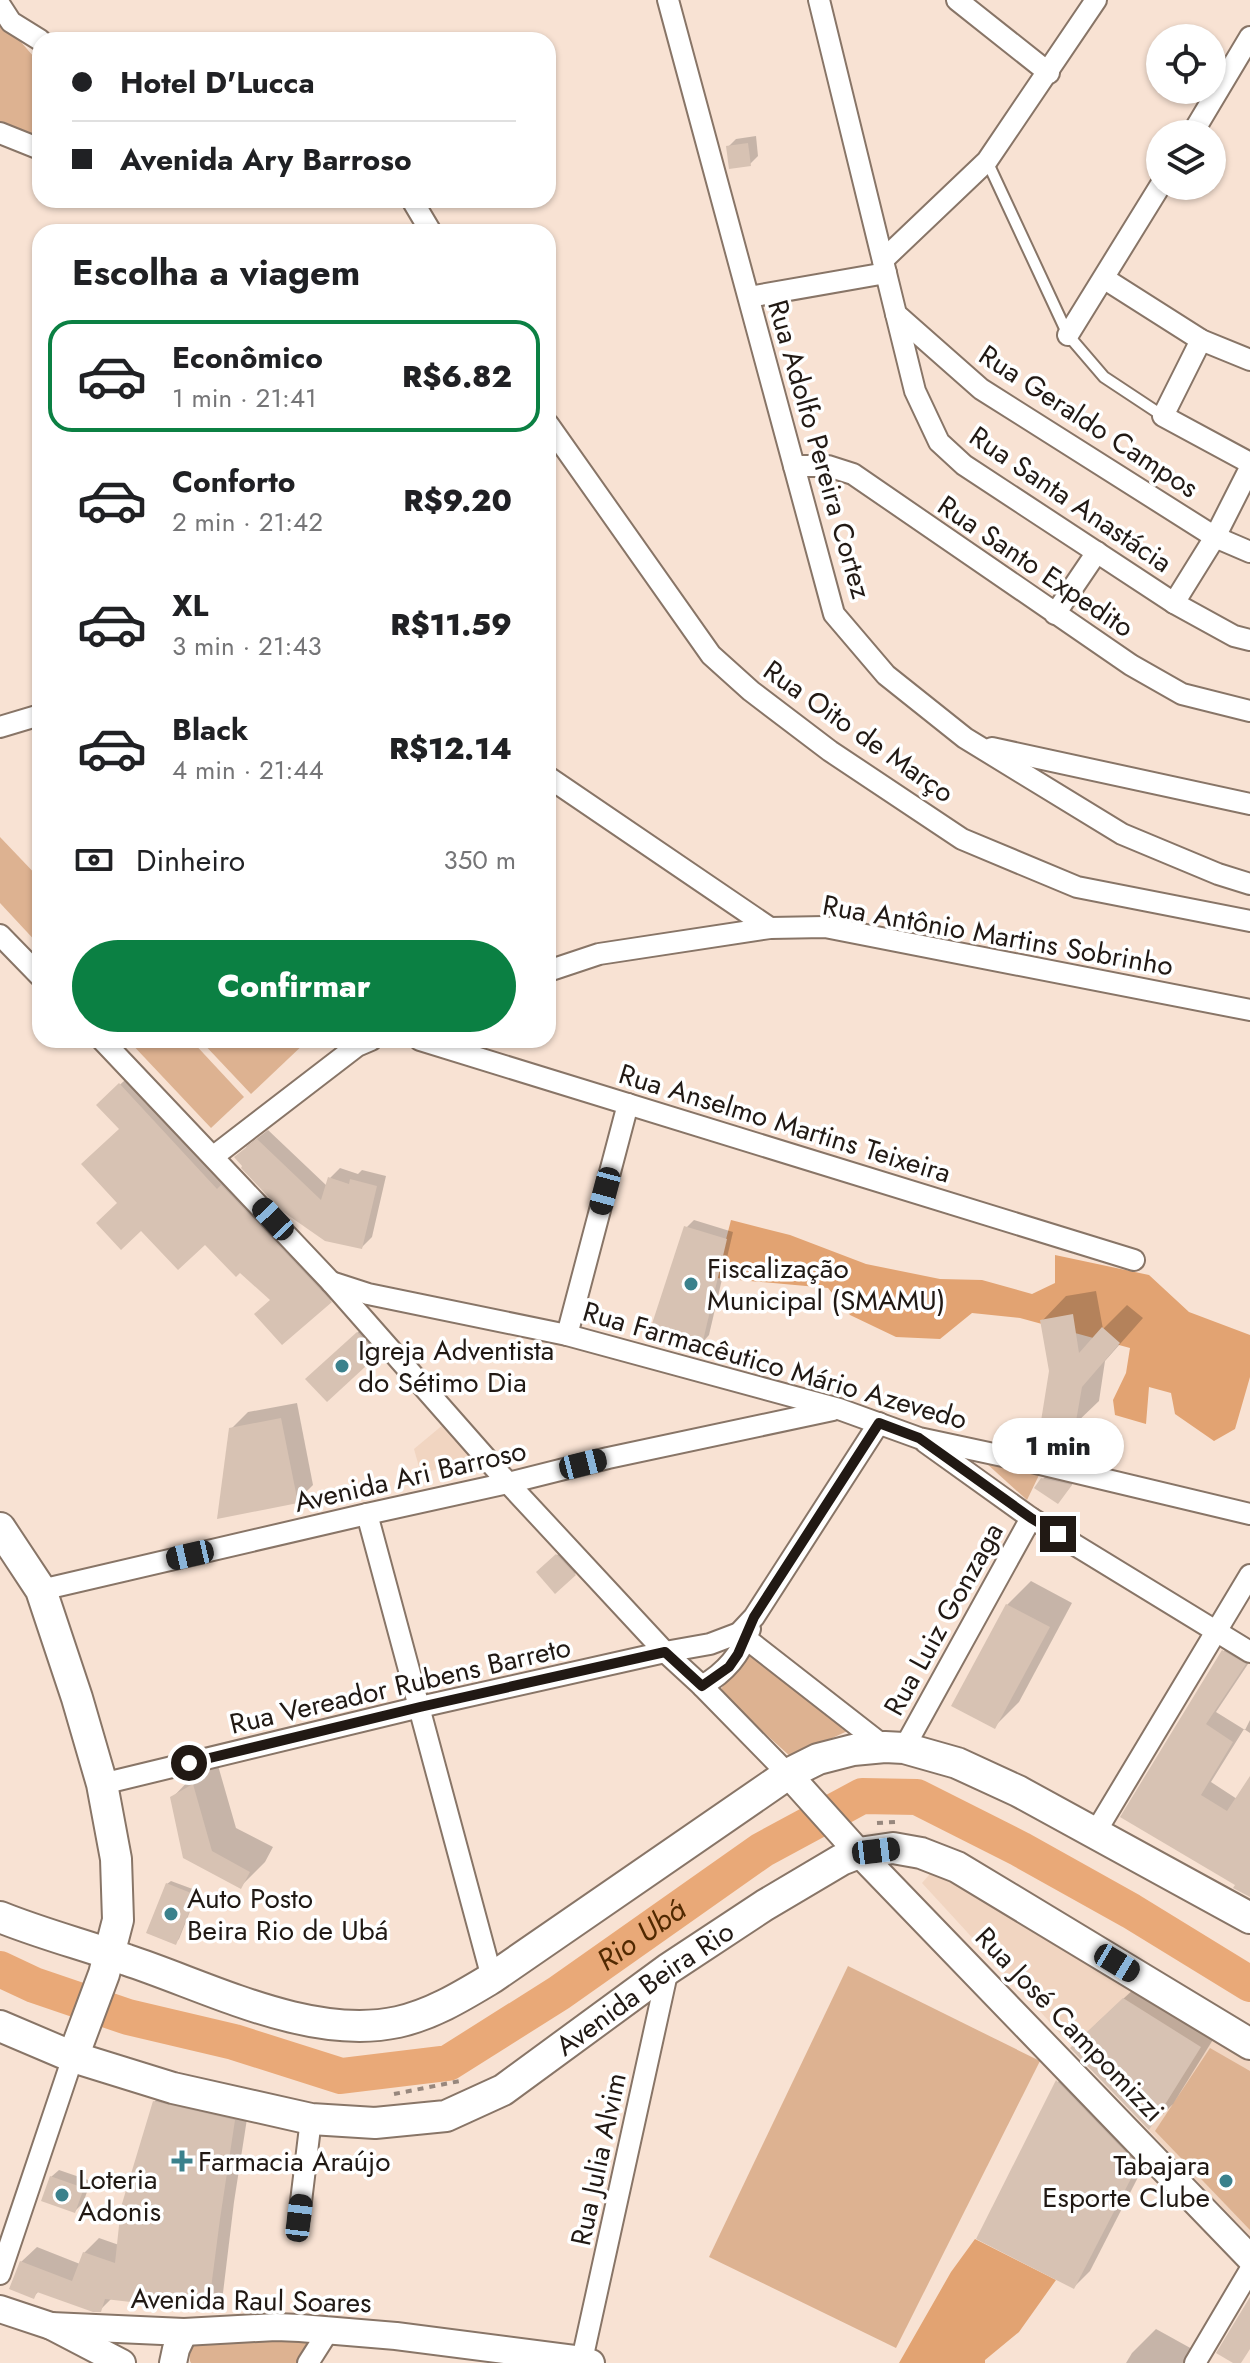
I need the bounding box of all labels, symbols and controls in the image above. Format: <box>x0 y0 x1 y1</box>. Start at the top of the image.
map controls <box>1146 24 1226 200</box>
button: locate <box>1146 24 1226 104</box>
text: Hotel D'Lucca <box>120 61 315 104</box>
button: layers <box>1146 120 1226 200</box>
text: Avenida Ary Barroso <box>120 138 412 181</box>
text: Escolha a viagem <box>72 246 360 298</box>
street label: Rua Adolfo Pereira Cortez <box>757 295 882 603</box>
street label: Rua Geraldo Campos <box>971 335 1207 508</box>
text: Econômico <box>172 336 323 379</box>
icon: car <box>76 340 148 412</box>
text: R$6.82 <box>402 355 512 398</box>
text: 1 min · 21:41 <box>172 379 317 417</box>
street label: Rua Santa Anastácia <box>961 416 1180 583</box>
text: Conforto <box>172 460 296 503</box>
icon: car <box>76 464 148 536</box>
text: R$9.20 <box>403 479 512 522</box>
street label: Rua Santo Expedito <box>929 485 1142 647</box>
text: 2 min · 21:42 <box>172 503 323 541</box>
text: XL <box>172 584 208 627</box>
icon: car <box>76 588 148 660</box>
text: R$11.59 <box>390 603 512 646</box>
text: 3 min · 21:43 <box>172 627 322 665</box>
street label: Rua Oito de Março <box>755 650 963 813</box>
text: Black <box>172 708 248 751</box>
icon: car <box>76 712 148 784</box>
text: R$12.14 <box>389 727 512 770</box>
text: 4 min · 21:44 <box>172 751 324 789</box>
icon: cash <box>72 838 116 882</box>
text: Dinheiro <box>136 839 245 882</box>
text: 350 m <box>443 841 516 879</box>
street label: Rua Antônio Martins Sobrinho <box>819 884 1176 987</box>
button: Confirmar <box>72 940 516 1032</box>
street label: Rua Anselmo Martins Teixeira <box>614 1053 956 1194</box>
car <box>587 1165 623 1217</box>
car <box>248 1193 298 1245</box>
place label: Fiscalização Municipal (SMAMU) <box>707 1248 945 1321</box>
marker: Fiscalização Municipal (SMAMU) <box>682 1275 700 1293</box>
street label: Rua Farmacêutico Mário Azevedo <box>578 1291 972 1440</box>
place label: Igreja Adventista do Sétimo Dia <box>358 1330 554 1403</box>
marker: Igreja Adventista do Sétimo Dia <box>333 1357 351 1375</box>
callout: 1 min <box>992 1418 1124 1474</box>
text: 1 min <box>1025 1427 1091 1465</box>
street label: Avenida Ari Barroso <box>290 1430 530 1523</box>
car <box>557 1447 609 1481</box>
street label: Rua Luiz Gonzaga <box>873 1515 1013 1723</box>
route end <box>1040 1516 1076 1552</box>
car <box>164 1538 216 1572</box>
street label: Rua Vereador Rubens Barreto <box>226 1626 575 1745</box>
route start <box>171 1745 207 1781</box>
car <box>851 1836 901 1866</box>
place label: Auto Posto Beira Rio de Ubá <box>187 1878 388 1951</box>
water label: Rio Ubá <box>588 1888 695 1981</box>
marker: Auto Posto Beira Rio de Ubá <box>162 1905 180 1923</box>
street label: Avenida Beira Rio <box>547 1911 742 2066</box>
street label: Rua José Campomizzi <box>966 1918 1174 2131</box>
car <box>1090 1940 1144 1986</box>
street label: Rua Julia Alvim <box>560 2069 637 2249</box>
place label: Farmacia Araújo <box>198 2141 391 2182</box>
place label: Tabajara Esporte Clube <box>1042 2145 1210 2218</box>
marker: Farmacia Araújo <box>173 2152 191 2170</box>
place label: Loteria Adonis <box>78 2159 161 2232</box>
marker: Tabajara Esporte Clube <box>1217 2172 1235 2190</box>
marker: Loteria Adonis <box>53 2186 71 2204</box>
car <box>284 2193 314 2243</box>
street label: Avenida Raul Soares <box>130 2278 372 2323</box>

